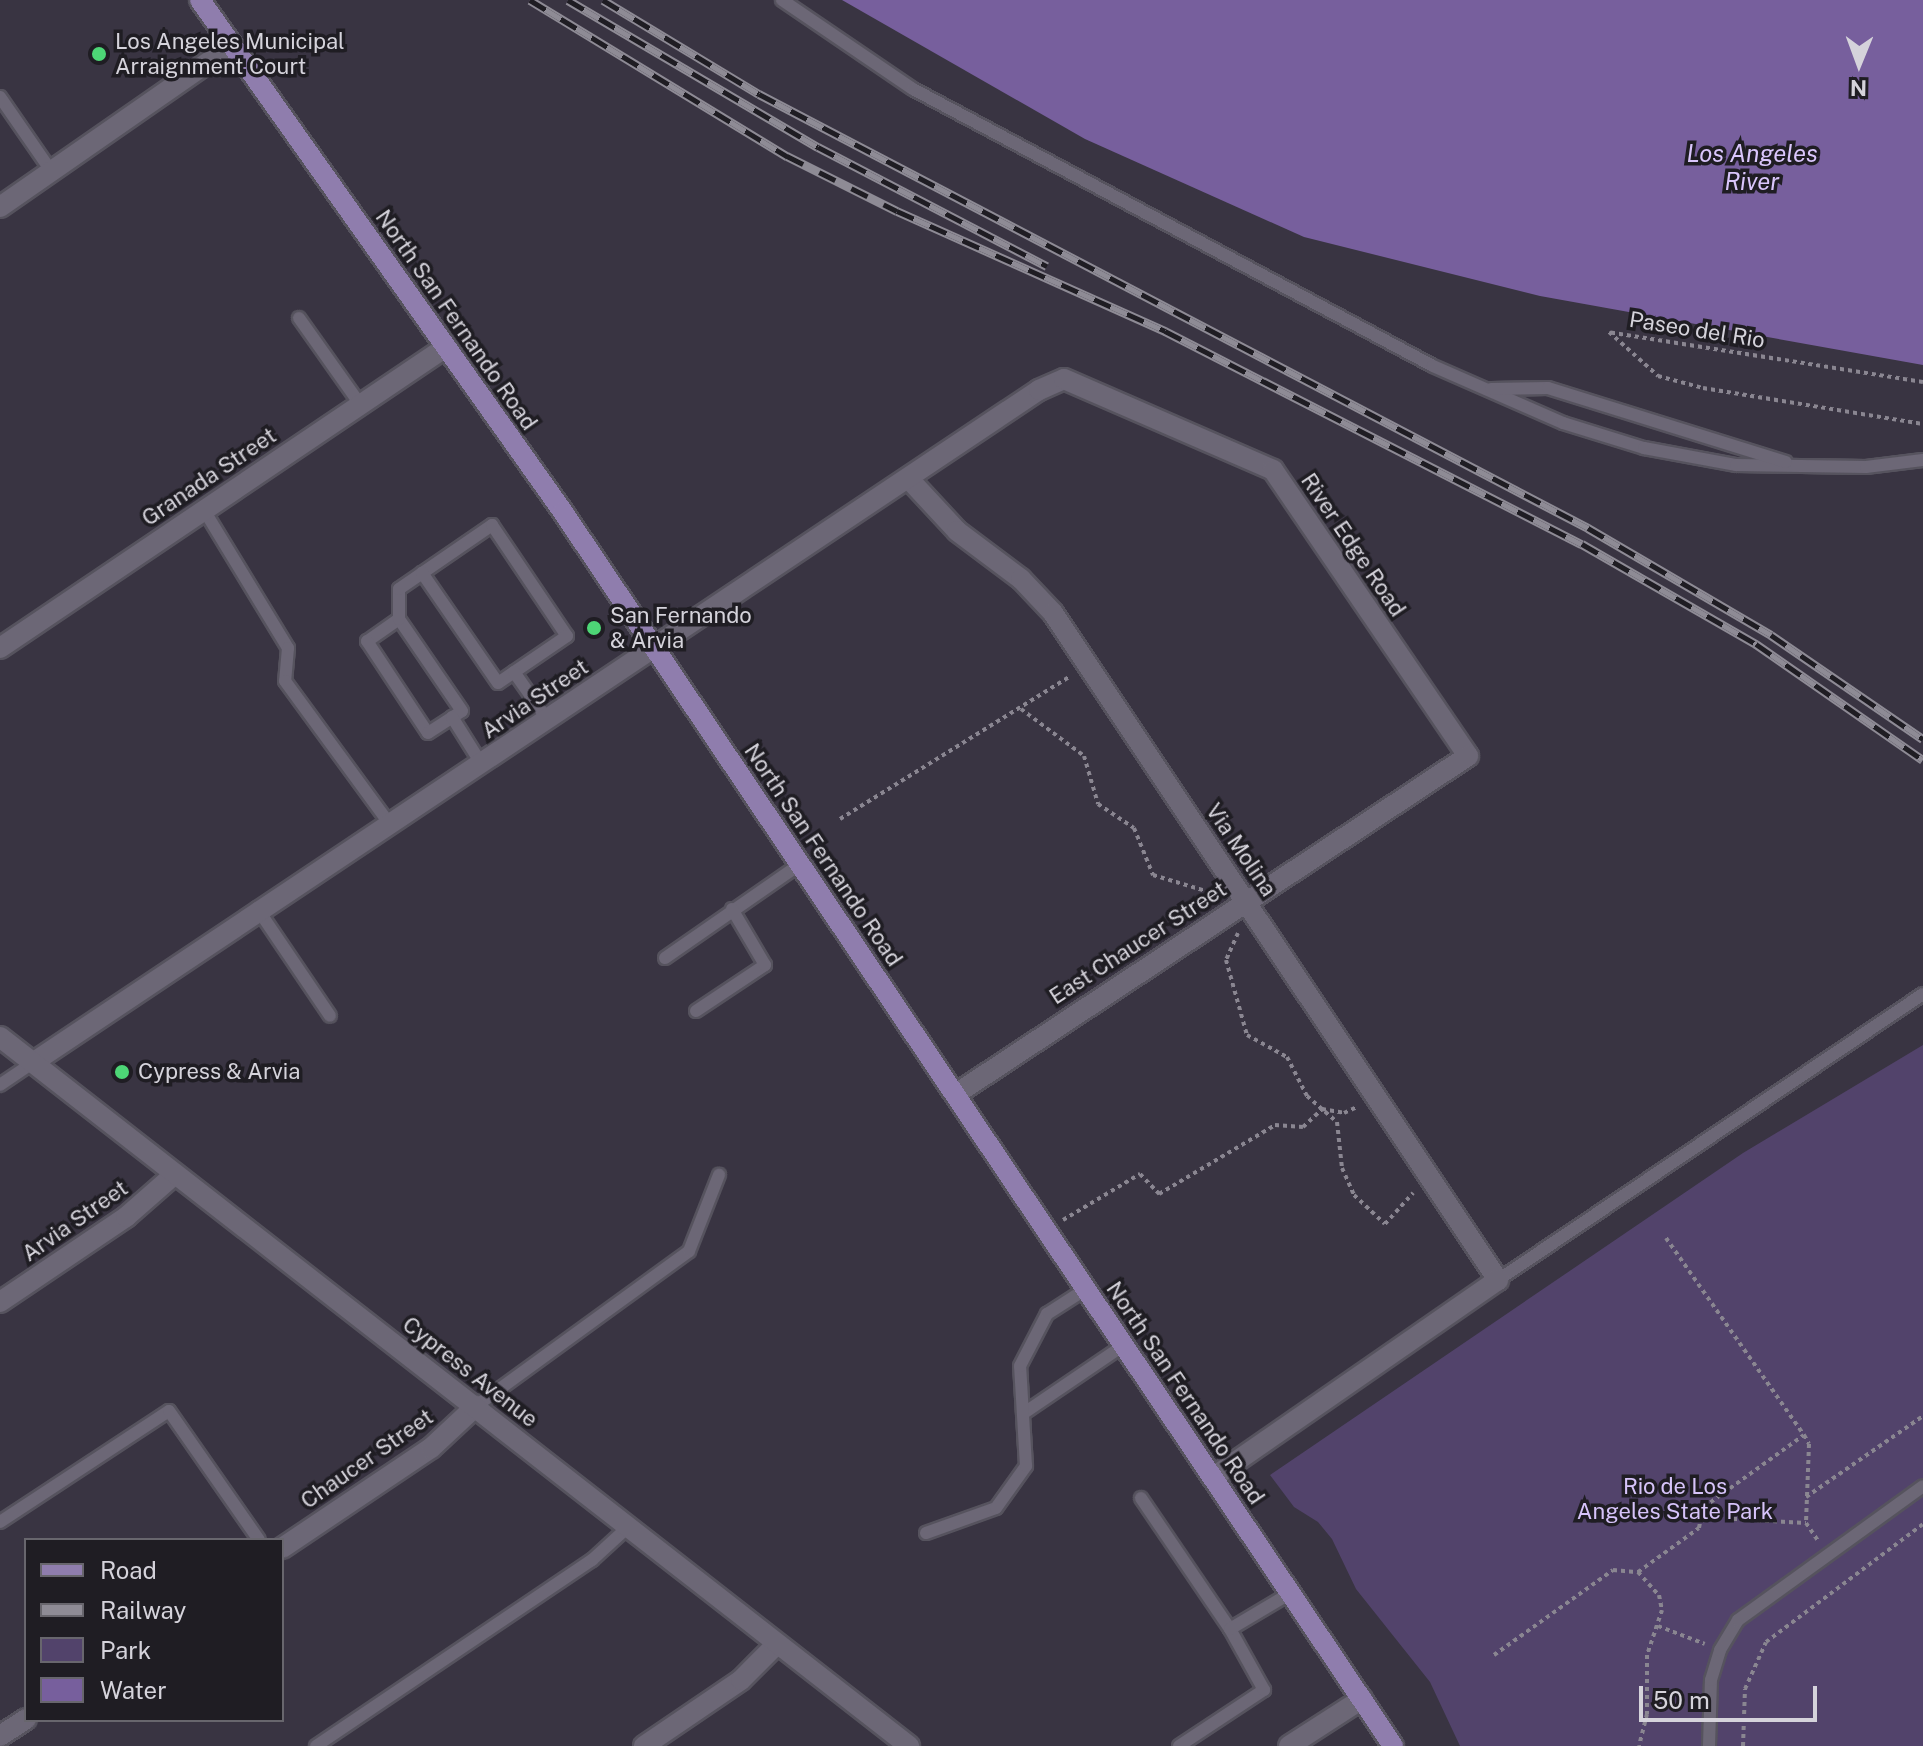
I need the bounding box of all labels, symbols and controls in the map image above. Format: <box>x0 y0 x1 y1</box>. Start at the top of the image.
north arrow <box>1819 24 1899 104</box>
place label: Los Angeles Municipal Arraignment Court <box>115 28 345 80</box>
marker: Los Angeles Municipal Arraignment Court <box>90 45 108 63</box>
text: N <box>1850 75 1867 101</box>
water label: Los Angeles River <box>1686 140 1818 196</box>
street label: North San Fernando Road <box>370 205 542 435</box>
street label: Paseo del Rio <box>1627 306 1767 354</box>
street label: Granada Street <box>137 422 281 532</box>
street label: River Edge Road <box>1295 468 1411 622</box>
place label: San Fernando & Arvia <box>610 602 752 654</box>
marker: San Fernando & Arvia <box>585 619 603 637</box>
street label: Arvia Street <box>477 654 593 744</box>
street label: North San Fernando Road <box>739 739 907 971</box>
street label: Via Molina <box>1200 798 1282 902</box>
street label: East Chaucer Street <box>1045 876 1231 1010</box>
place label: Cypress & Arvia <box>138 1059 301 1085</box>
marker: Cypress & Arvia <box>113 1063 131 1081</box>
street label: Arvia Street <box>17 1175 133 1267</box>
street label: North San Fernando Road <box>1101 1277 1269 1509</box>
street label: Cypress Avenue <box>397 1311 543 1433</box>
street label: Chaucer Street <box>296 1404 438 1514</box>
park label: Rio de Los Angeles State Park <box>1577 1473 1773 1524</box>
legend <box>24 1538 284 1722</box>
text: Road <box>100 1556 157 1584</box>
text: Railway <box>100 1596 186 1624</box>
text: Park <box>100 1636 151 1664</box>
scale bar <box>1643 1670 1821 1720</box>
text: Water <box>100 1676 167 1704</box>
text: 50 m <box>1653 1686 1710 1714</box>

